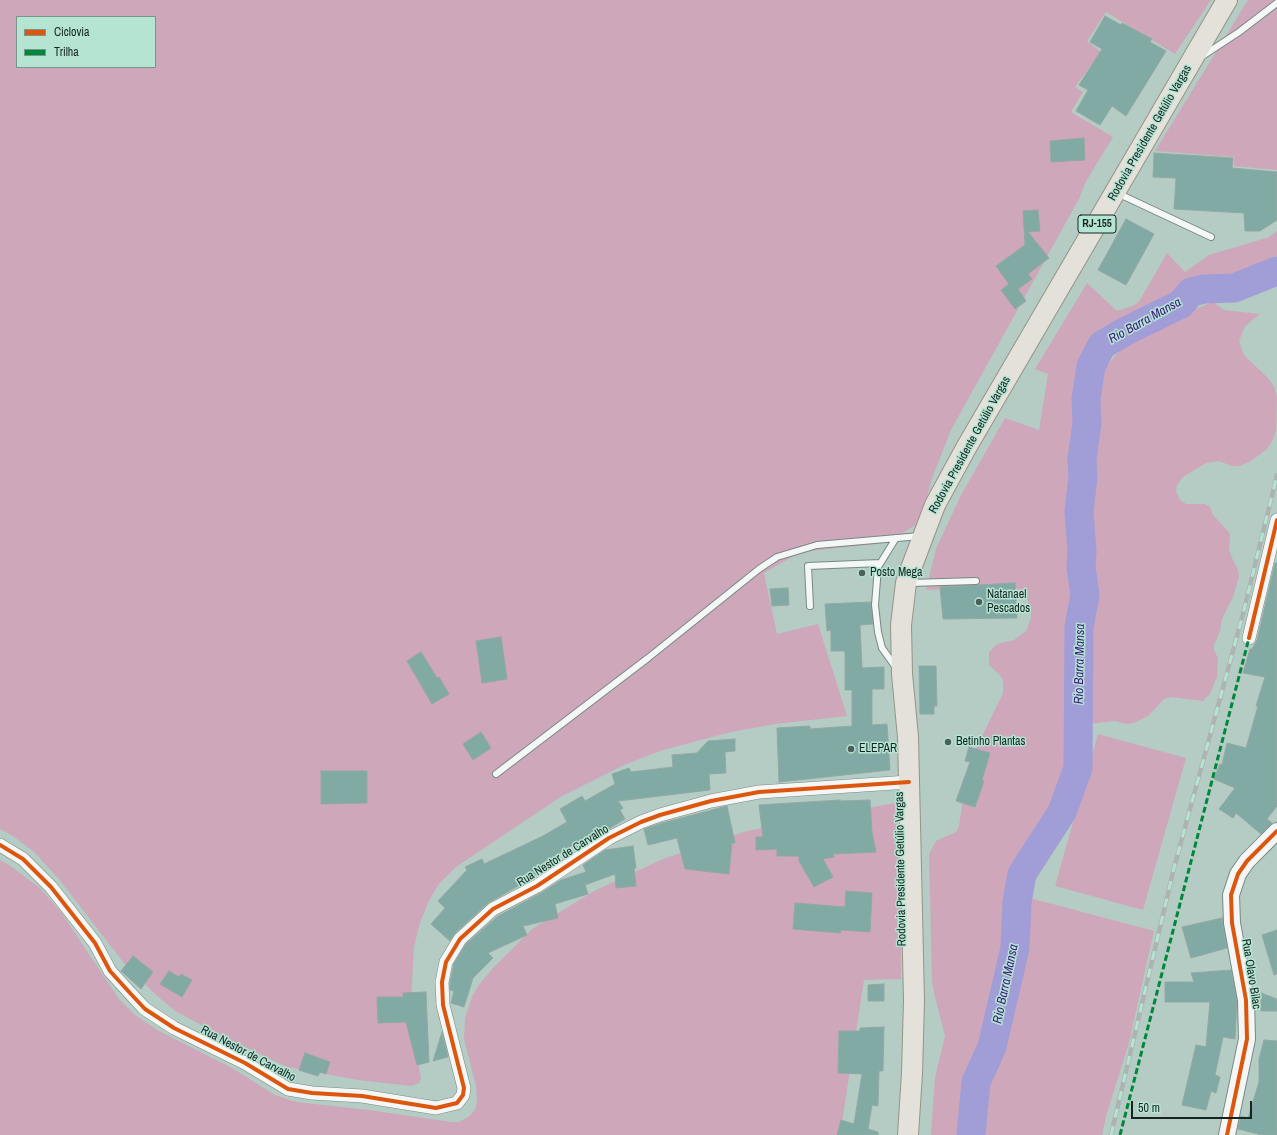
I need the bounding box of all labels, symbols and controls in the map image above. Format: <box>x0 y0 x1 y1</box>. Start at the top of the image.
legend <box>16 16 156 68</box>
text: Ciclovia <box>54 24 90 40</box>
text: Trilha <box>54 44 79 60</box>
street label: Rodovia Presidente Getúlio Vargas <box>1105 62 1195 204</box>
road number: RJ-155 <box>1078 215 1116 233</box>
water label: Rio Barra Mansa <box>1106 295 1184 347</box>
street label: Rodovia Presidente Getúlio Vargas <box>926 374 1014 516</box>
place label: Posto Mega <box>870 566 923 580</box>
marker: Posto Mega <box>857 568 867 578</box>
place label: Natanael Pescados <box>987 588 1030 616</box>
marker: Natanael Pescados <box>974 597 984 607</box>
water label: Rio Barra Mansa <box>1071 624 1089 704</box>
place label: Betinho Plantas <box>956 735 1025 749</box>
marker: Betinho Plantas <box>943 737 953 747</box>
place label: ELEPAR <box>859 742 897 756</box>
marker: ELEPAR <box>846 744 856 754</box>
street label: Rodovia Presidente Getúlio Vargas <box>892 792 910 946</box>
street label: Rua Nestor de Carvalho <box>514 822 612 890</box>
street label: Rua Olavo Bilac <box>1238 938 1264 1010</box>
water label: Rio Barra Mansa <box>990 943 1022 1025</box>
street label: Rua Nestor de Carvalho <box>198 1023 298 1085</box>
scale bar <box>1133 1093 1254 1119</box>
text: 50 m <box>1138 1100 1160 1116</box>

